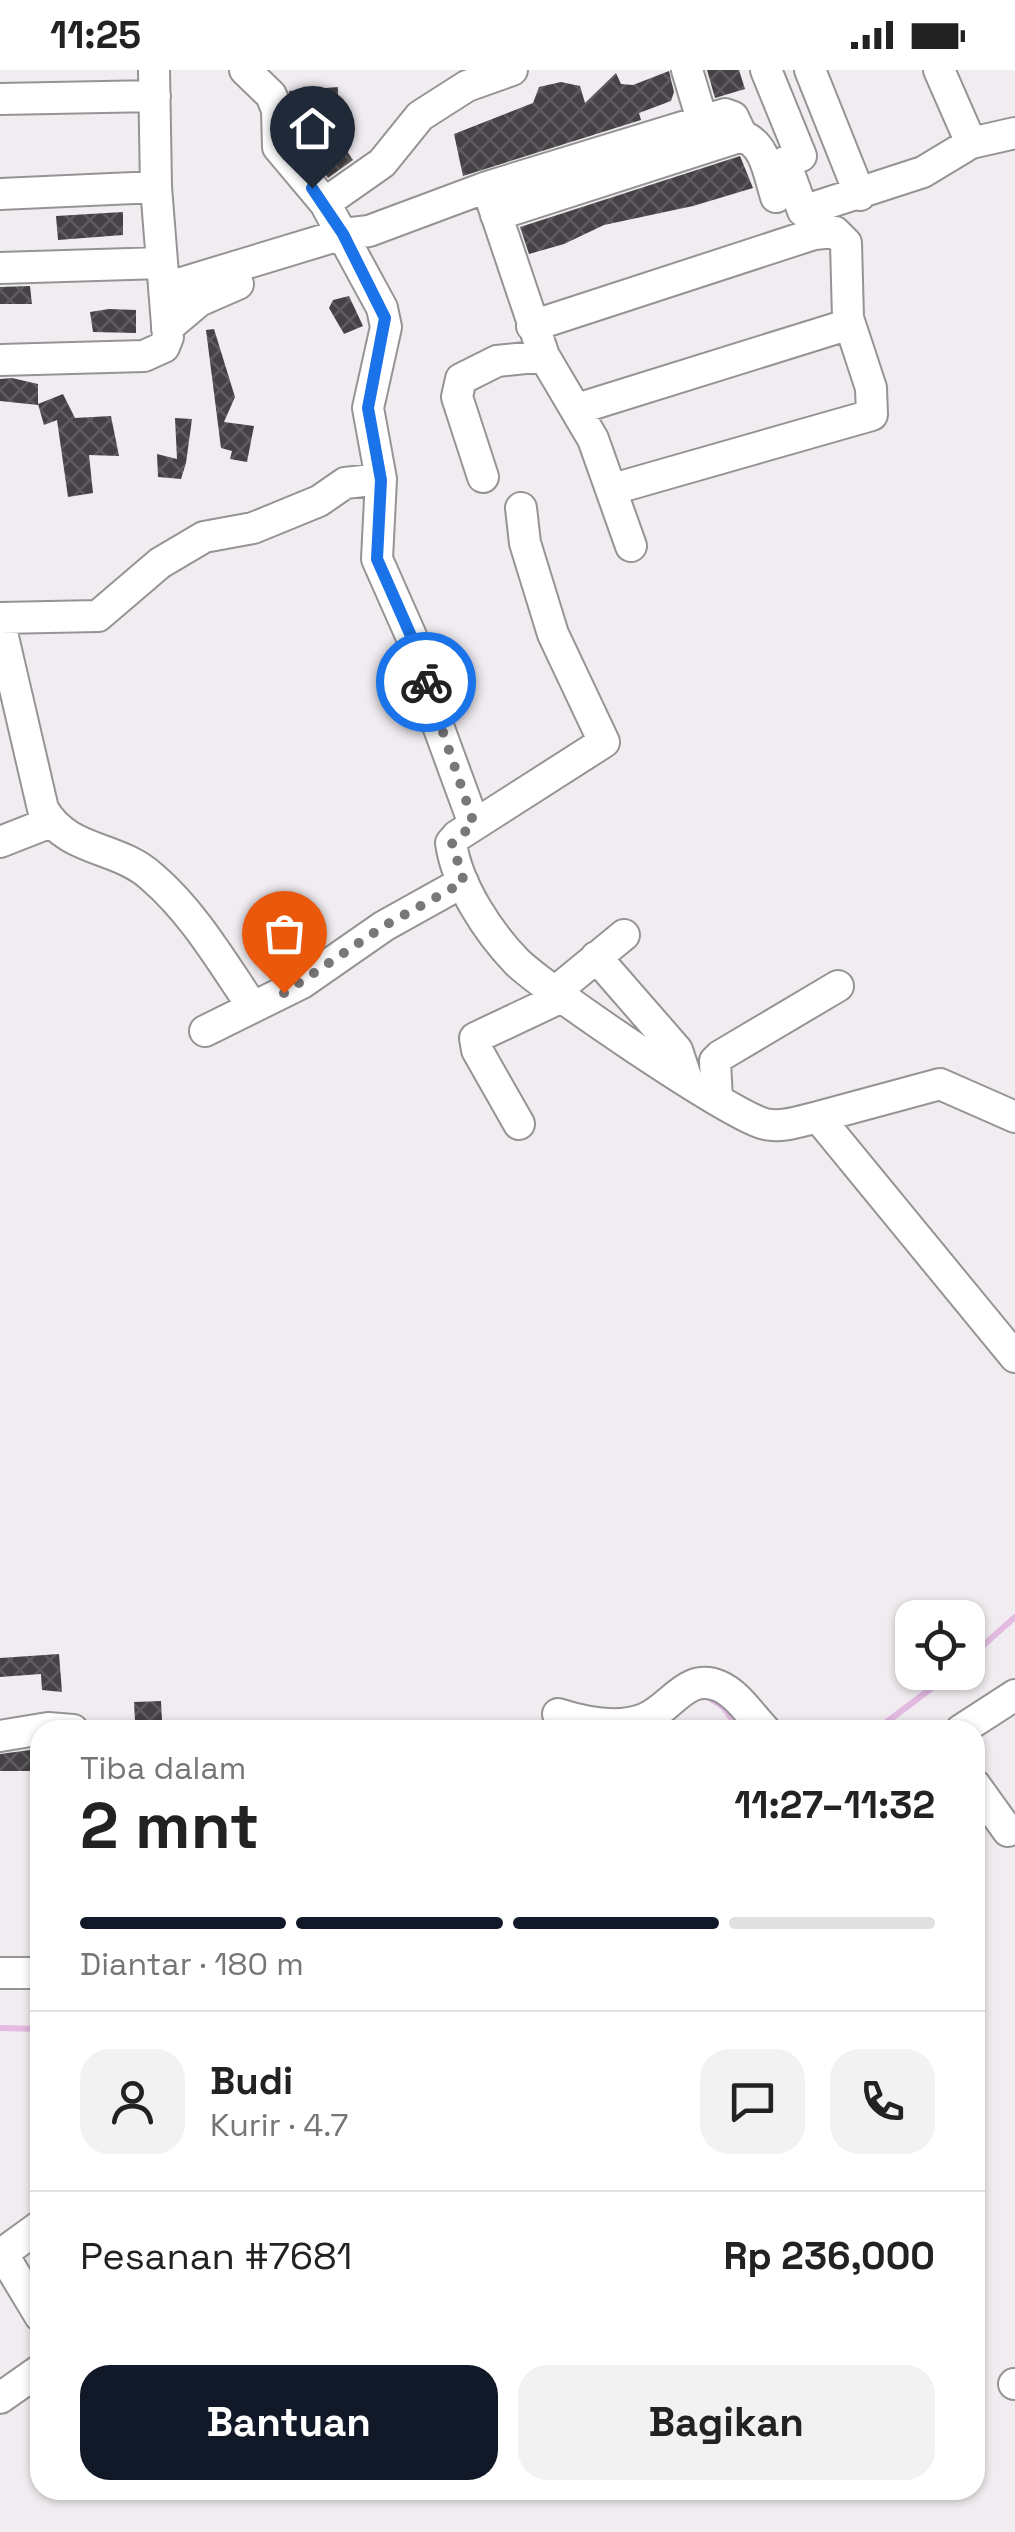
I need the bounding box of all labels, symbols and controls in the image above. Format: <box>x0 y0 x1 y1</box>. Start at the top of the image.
text: 11:25 <box>50 11 141 59</box>
pin <box>270 86 355 189</box>
icon: home <box>285 101 340 156</box>
courier <box>376 632 476 732</box>
icon: bike <box>399 655 454 710</box>
pin <box>242 891 327 994</box>
icon: bag <box>257 906 312 961</box>
map controls <box>895 1600 985 1690</box>
button: locate <box>895 1600 985 1690</box>
text: Tiba dalam <box>80 1748 246 1788</box>
text: 11:27–11:32 <box>734 1781 935 1829</box>
text: 2 mnt <box>80 1784 259 1867</box>
text: Diantar · 180 m <box>80 1944 304 1984</box>
button: person <box>80 2049 185 2154</box>
button: chat <box>700 2049 805 2154</box>
button: phone <box>830 2049 935 2154</box>
text: Budi <box>210 2057 293 2105</box>
text: Kurir · 4.7 <box>210 2105 348 2145</box>
text: Pesanan #7681 <box>80 2232 352 2280</box>
text: Rp 236,000 <box>723 2232 935 2280</box>
button: Bantuan <box>80 2365 498 2480</box>
button: Bagikan <box>518 2365 935 2480</box>

